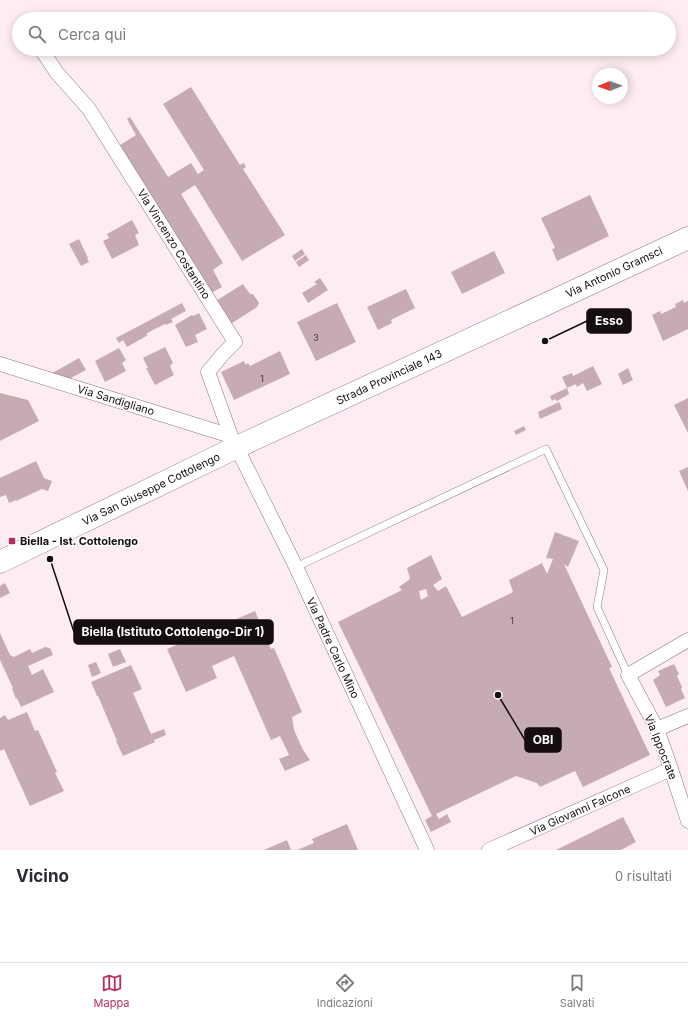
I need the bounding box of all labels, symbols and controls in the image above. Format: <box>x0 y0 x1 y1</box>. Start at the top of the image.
search box <box>12 12 676 56</box>
icon: search <box>26 23 48 45</box>
text: Cerca qui <box>58 25 126 44</box>
north arrow <box>592 68 628 104</box>
street label: Via Vincenzo Costantino <box>134 186 214 302</box>
street label: Via Antonio Gramsci <box>563 243 665 301</box>
callout: Esso <box>587 309 631 333</box>
text: Esso <box>595 313 623 328</box>
house number: 3 <box>313 332 319 343</box>
street label: Strada Provinciale 143 <box>334 346 444 408</box>
house number: 1 <box>260 373 264 384</box>
street label: Via Sandigliano <box>76 382 157 419</box>
street label: Via San Giuseppe Cottolengo <box>80 449 223 529</box>
place label: Biella - Ist. Cottolengo <box>20 534 138 548</box>
marker: Biella - Ist. Cottolengo <box>7 536 17 546</box>
street label: Via Padre Carlo Mino <box>304 595 363 701</box>
house number: 1 <box>510 615 514 626</box>
callout: Biella (Istituto Cottolengo-Dir 1) <box>74 620 273 644</box>
text: Biella (Istituto Cottolengo-Dir 1) <box>82 624 264 639</box>
street label: Via Ippocrate <box>642 712 680 782</box>
callout: OBI <box>525 728 561 752</box>
text: OBI <box>533 732 553 747</box>
street label: Via Giovanni Falcone <box>528 781 632 839</box>
text: Vicino <box>16 866 69 886</box>
text: 0 risultati <box>615 868 672 884</box>
tab: Mappa <box>94 972 129 1010</box>
tab: Indicazioni <box>317 972 373 1010</box>
tab: Salvati <box>560 972 594 1010</box>

